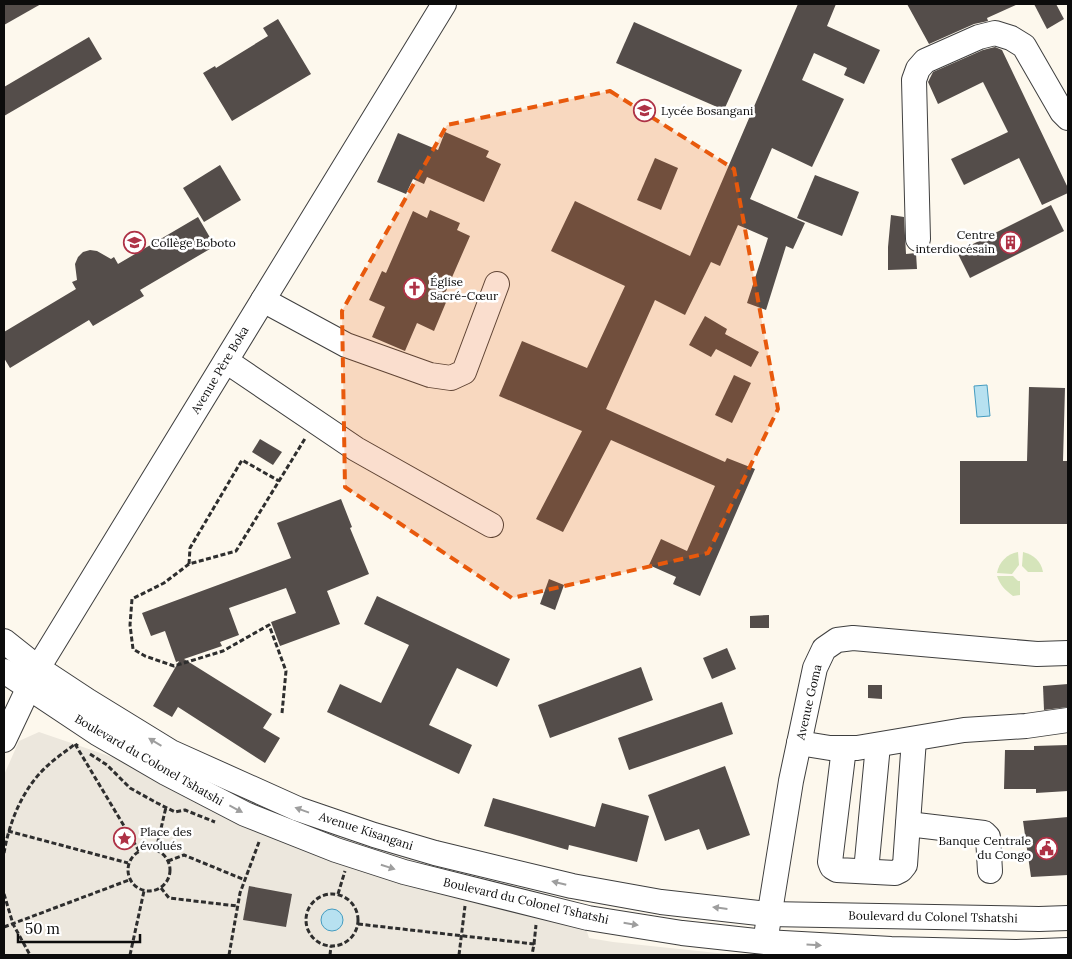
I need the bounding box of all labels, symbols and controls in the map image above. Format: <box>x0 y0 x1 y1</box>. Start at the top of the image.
school or university icon: Lycée Bosangani <box>633 99 657 123</box>
place label: Lycée Bosangani <box>661 103 753 118</box>
place label: Centre interdiocésain <box>915 227 995 256</box>
building icon: Centre interdiocésain <box>999 230 1023 254</box>
school or university icon: Collège Boboto <box>123 231 147 255</box>
place label: Collège Boboto <box>151 235 236 250</box>
place label: Église Sacré-Cœur <box>430 274 499 303</box>
church icon: Église Sacré-Cœur <box>402 277 426 301</box>
street label: Avenue Père Boka <box>187 323 252 417</box>
street label: Avenue Goma <box>792 663 824 742</box>
street label: Boulevard du Colonel Tshatshi <box>72 711 226 808</box>
one-way arrow <box>148 738 161 747</box>
one-way arrow <box>228 805 243 813</box>
one-way arrow <box>294 806 309 814</box>
street label: Avenue Kisangani <box>316 808 415 853</box>
place label: Place des évolués <box>140 824 192 853</box>
place icon: Place des évolués <box>112 827 136 851</box>
place label: Banque Centrale du Congo <box>939 833 1031 862</box>
public building icon: Banque Centrale du Congo <box>1035 836 1059 860</box>
one-way arrow <box>380 863 395 871</box>
street label: Boulevard du Colonel Tshatshi <box>442 874 610 927</box>
one-way arrow <box>552 879 567 887</box>
one-way arrow <box>711 904 727 912</box>
street label: Boulevard du Colonel Tshatshi <box>848 908 1018 925</box>
scale bar <box>18 912 140 944</box>
text: 50 m <box>25 919 60 938</box>
one-way arrow <box>623 921 639 929</box>
one-way arrow <box>806 941 822 949</box>

